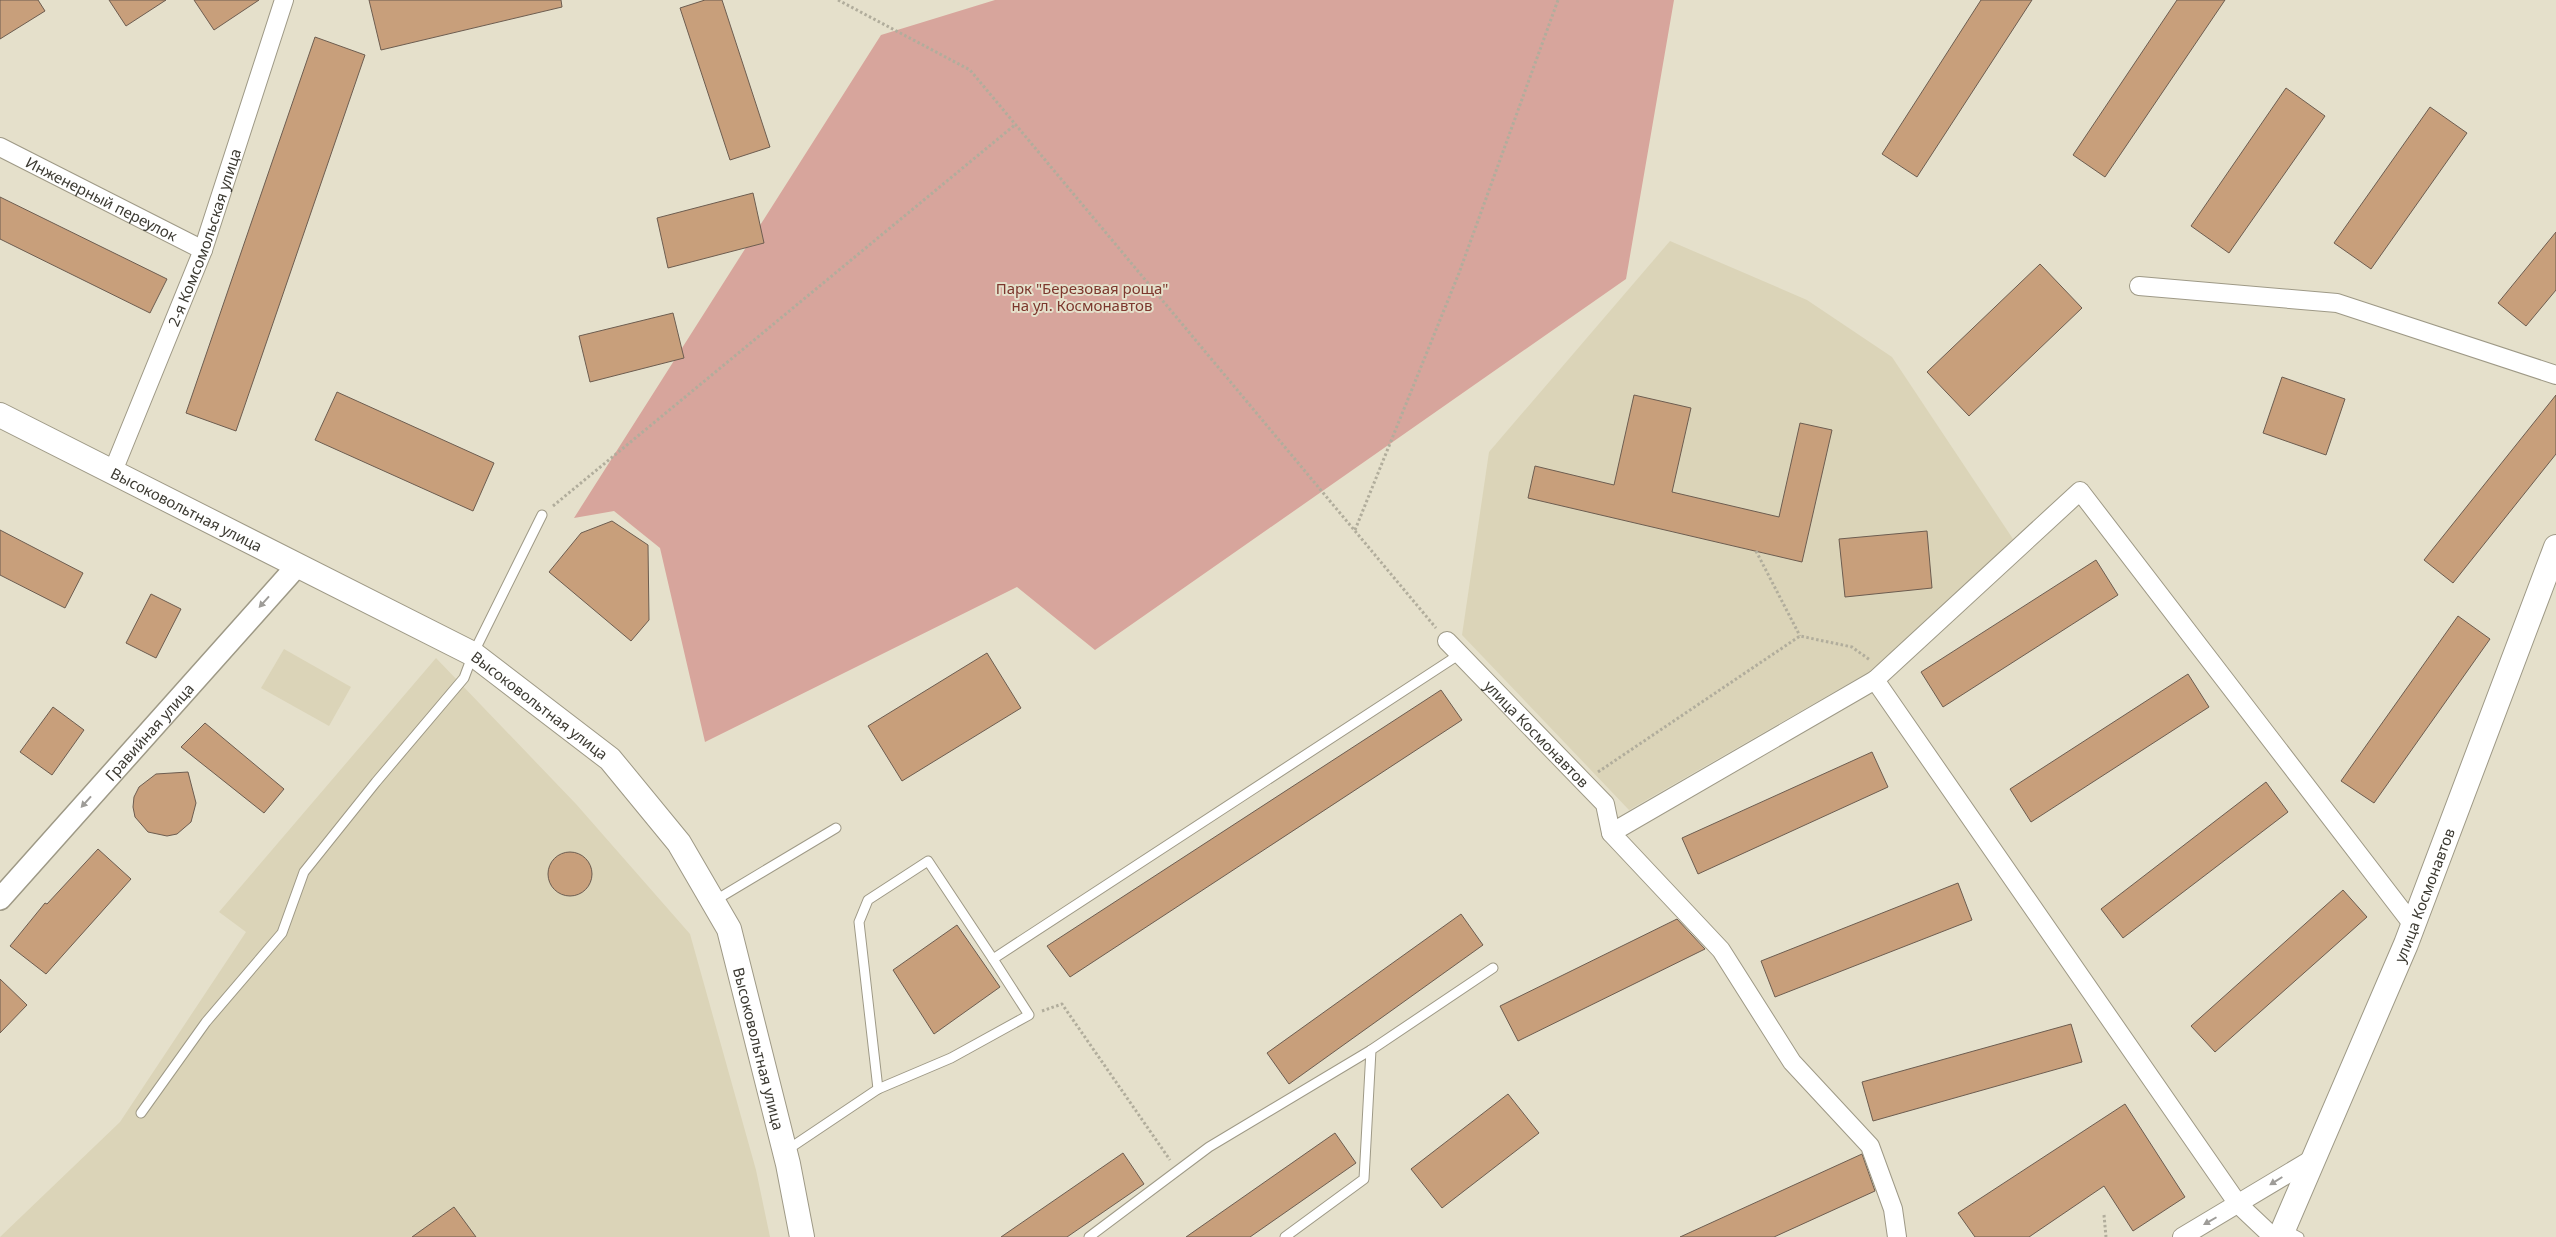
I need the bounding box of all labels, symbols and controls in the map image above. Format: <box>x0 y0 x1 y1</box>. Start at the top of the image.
street label: 2-я Комсомольская улица <box>163 146 245 329</box>
street label: Инженерный переулок <box>23 152 181 245</box>
park label: Парк "Березовая роща" на ул. Космонавтов <box>996 278 1168 315</box>
street label: Высоковольтная улица <box>107 463 266 556</box>
one-way arrow <box>259 596 270 609</box>
street label: Высоковольтная улица <box>467 646 612 764</box>
street label: улица Космонавтов <box>1480 676 1594 792</box>
street label: Гравийная улица <box>100 679 198 785</box>
one-way arrow <box>80 796 92 808</box>
street label: улица Космонавтов <box>2389 825 2459 966</box>
street label: Высоковольтная улица <box>729 965 789 1132</box>
one-way arrow <box>2269 1176 2282 1185</box>
one-way arrow <box>2203 1216 2216 1225</box>

